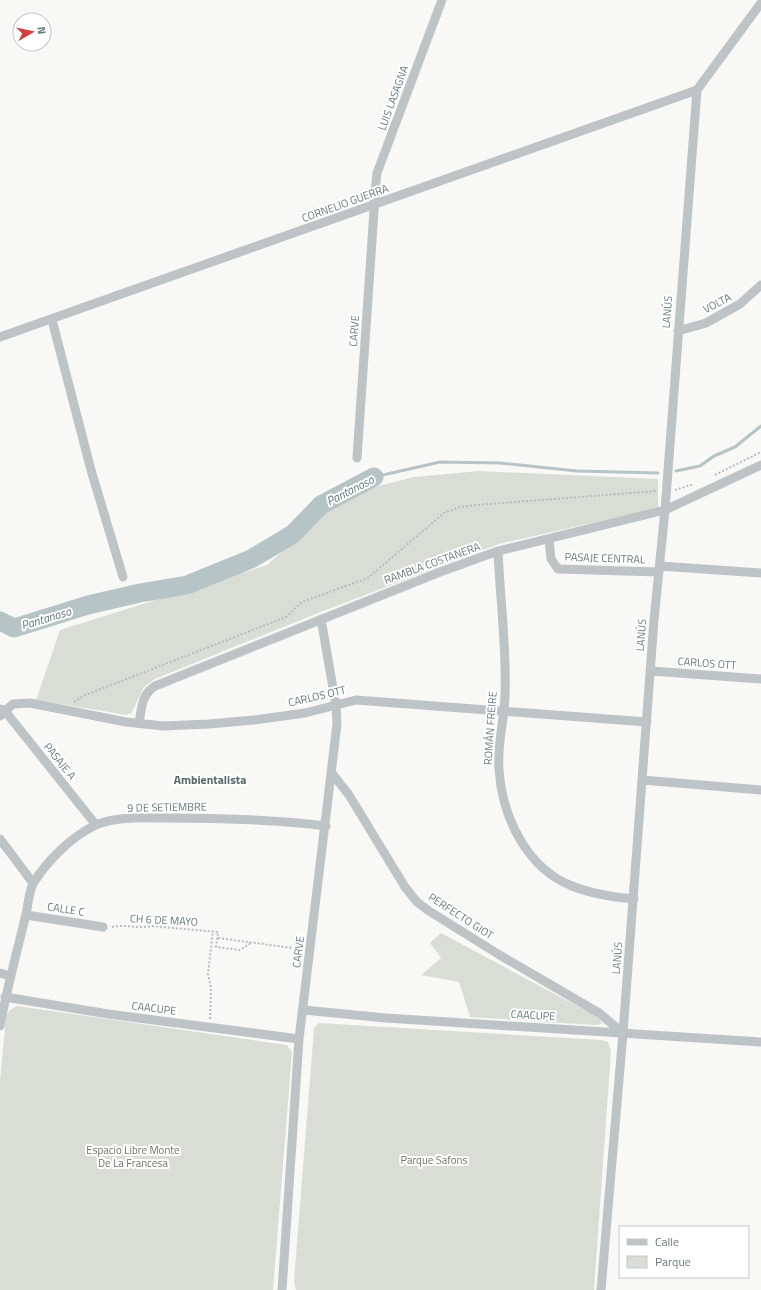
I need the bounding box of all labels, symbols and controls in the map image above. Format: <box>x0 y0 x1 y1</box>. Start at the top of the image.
north arrow <box>12 12 52 52</box>
text: N <box>33 25 50 35</box>
street label: LUIS LASAGNA <box>374 63 412 133</box>
street label: CORNELIO GUERRA <box>299 180 391 226</box>
street label: VOLTA <box>700 289 734 317</box>
street label: LANÚS <box>658 295 676 329</box>
street label: CARVE <box>345 315 363 347</box>
water label: Pantanoso <box>323 469 378 510</box>
street label: RAMBLA COSTANERA <box>382 538 483 588</box>
street label: PASAJE CENTRAL <box>564 549 646 567</box>
water label: Pantanoso <box>19 601 74 635</box>
street label: LANÚS <box>632 618 650 652</box>
street label: CARLOS OTT <box>677 653 737 673</box>
street label: CARLOS OTT <box>287 682 348 710</box>
street label: ROMÁN FREIRE <box>479 691 501 765</box>
street label: PASAJE A <box>40 739 80 783</box>
district label: Ambientalista <box>174 770 246 789</box>
street label: 9 DE SETIEMBRE <box>127 798 207 816</box>
street label: PERFECTO GIOT <box>425 889 497 943</box>
street label: CALLE C <box>46 898 86 920</box>
street label: CH 6 DE MAYO <box>130 910 198 930</box>
street label: CARVE <box>288 935 308 969</box>
street label: LANÚS <box>608 941 626 975</box>
street label: CAACUPE <box>131 997 177 1019</box>
street label: CAACUPE <box>510 1006 556 1024</box>
park label: Espacio Libre Monte De La Francesa <box>86 1142 180 1171</box>
park label: Parque Safons <box>400 1152 468 1168</box>
legend <box>619 1226 749 1278</box>
text: Calle <box>655 1232 679 1251</box>
text: Parque <box>655 1252 691 1271</box>

